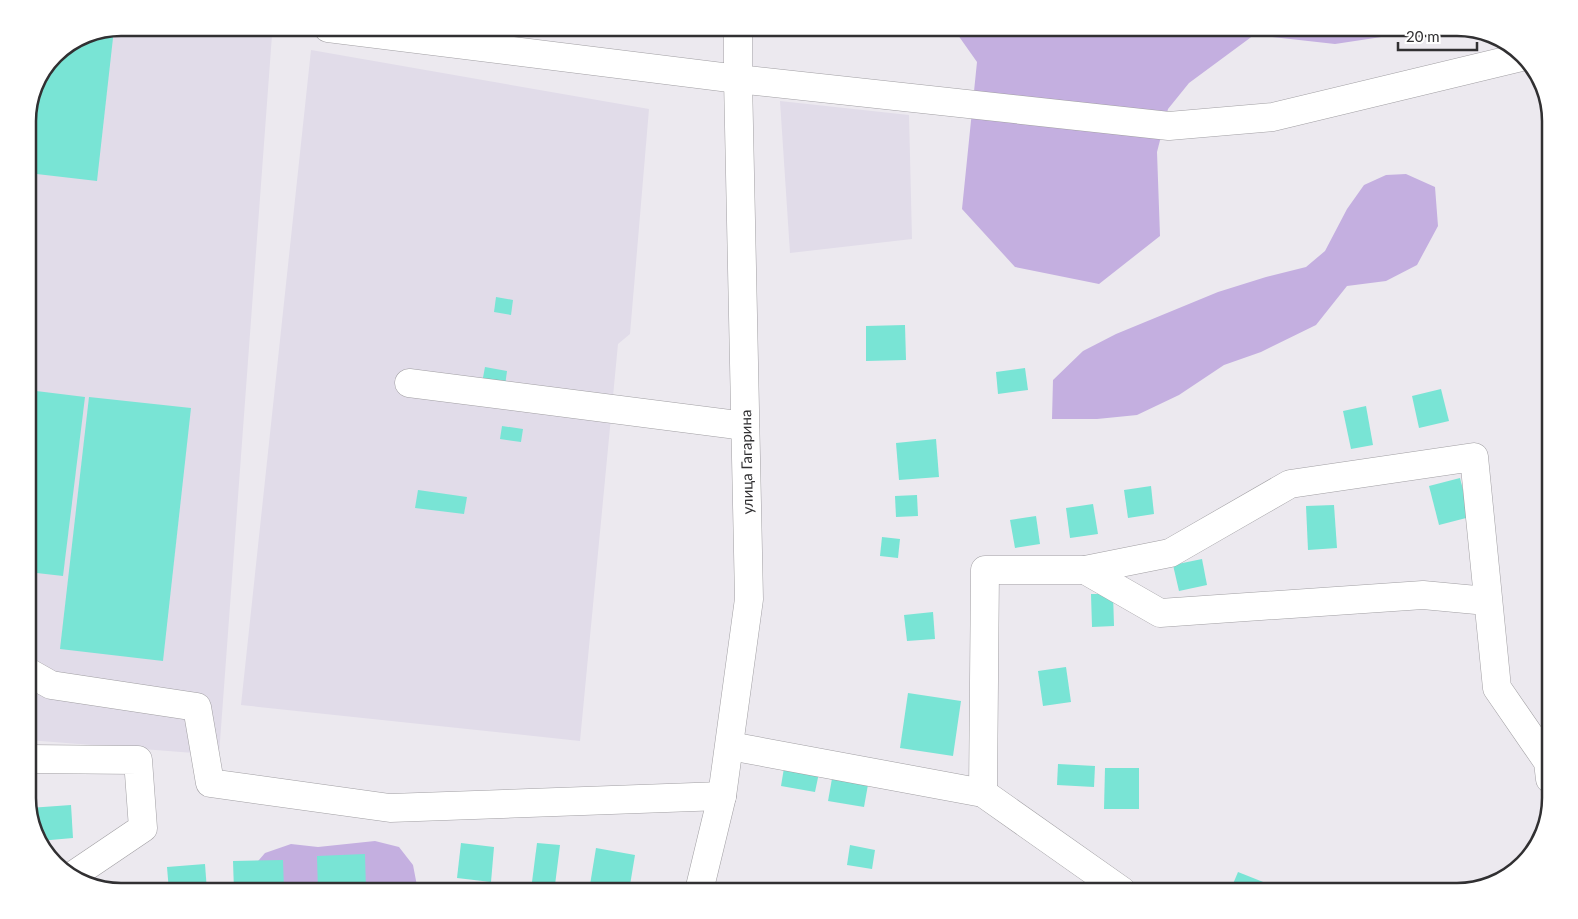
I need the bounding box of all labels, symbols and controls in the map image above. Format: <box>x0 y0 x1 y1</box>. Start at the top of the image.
scale bar <box>1398 20 1477 52</box>
text: 20 m <box>1406 27 1440 45</box>
street label: улица Гагарина <box>736 410 756 514</box>

